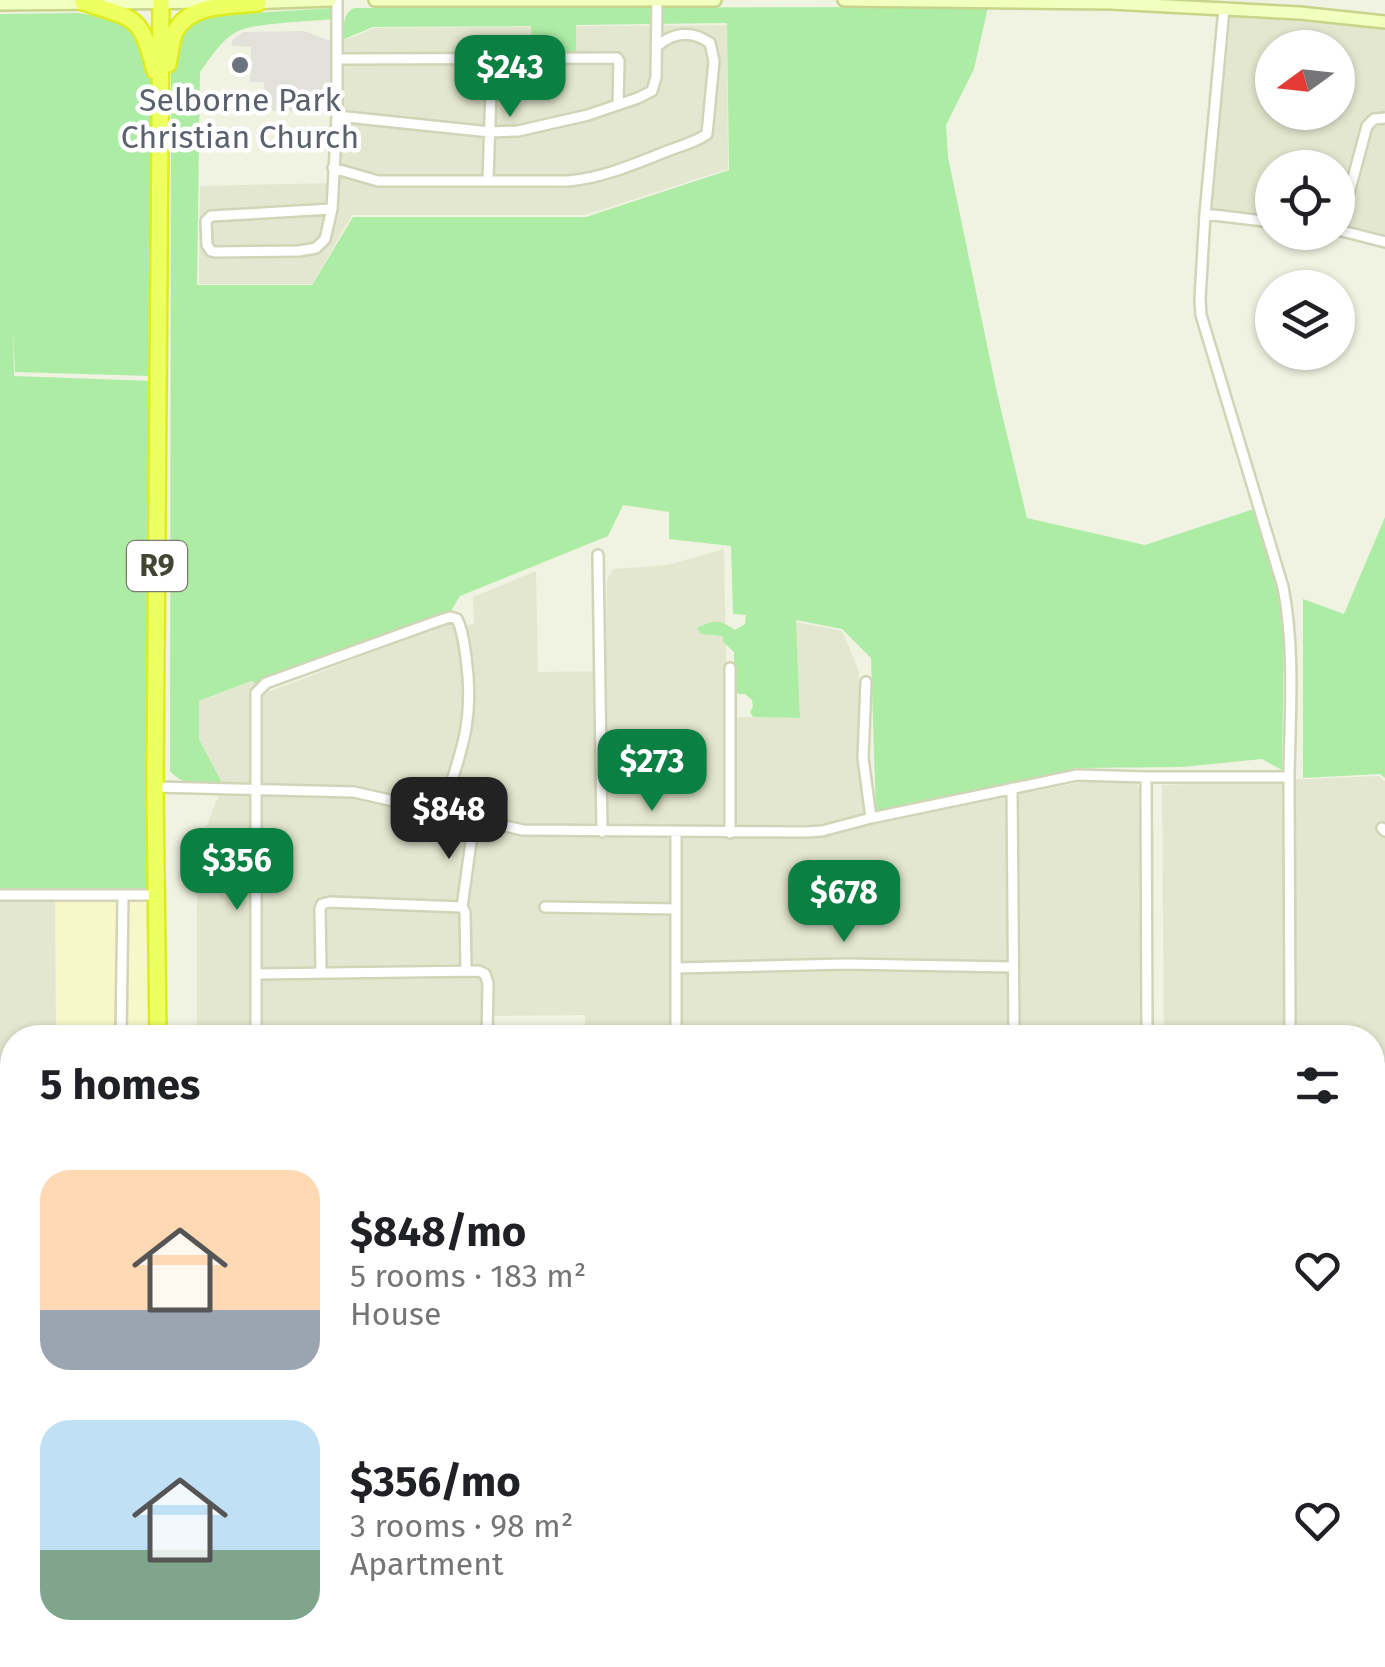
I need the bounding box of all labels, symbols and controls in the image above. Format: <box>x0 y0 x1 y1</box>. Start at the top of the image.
north arrow <box>1255 30 1355 130</box>
map controls <box>1255 30 1355 370</box>
pin: $243 <box>451 35 569 120</box>
text: $243 <box>476 48 544 86</box>
marker: Selborne Park Christian Church <box>229 54 251 76</box>
place label: Selborne Park Christian Church <box>121 81 359 156</box>
button: locate <box>1255 150 1355 250</box>
button: layers <box>1255 270 1355 370</box>
road number: R9 <box>127 541 187 591</box>
pin: $273 <box>593 729 711 814</box>
text: $273 <box>620 742 684 780</box>
pin: $848 <box>390 777 508 862</box>
text: $848 <box>413 790 485 828</box>
pin: $356 <box>178 828 296 913</box>
text: $356 <box>202 841 272 879</box>
pin: $678 <box>785 860 903 945</box>
text: $678 <box>810 873 878 911</box>
icon: filters <box>1290 1058 1345 1113</box>
text: 5 homes <box>40 1060 200 1110</box>
text: $848/mo <box>350 1207 526 1257</box>
icon: home <box>120 1210 240 1330</box>
icon: heart <box>1290 1243 1345 1298</box>
text: 5 rooms · 183 m² <box>350 1257 586 1295</box>
text: House <box>350 1295 441 1333</box>
text: $356/mo <box>350 1457 521 1507</box>
icon: home <box>120 1460 240 1580</box>
icon: heart <box>1290 1493 1345 1548</box>
text: 3 rooms · 98 m² <box>350 1507 573 1545</box>
text: Apartment <box>350 1545 504 1583</box>

